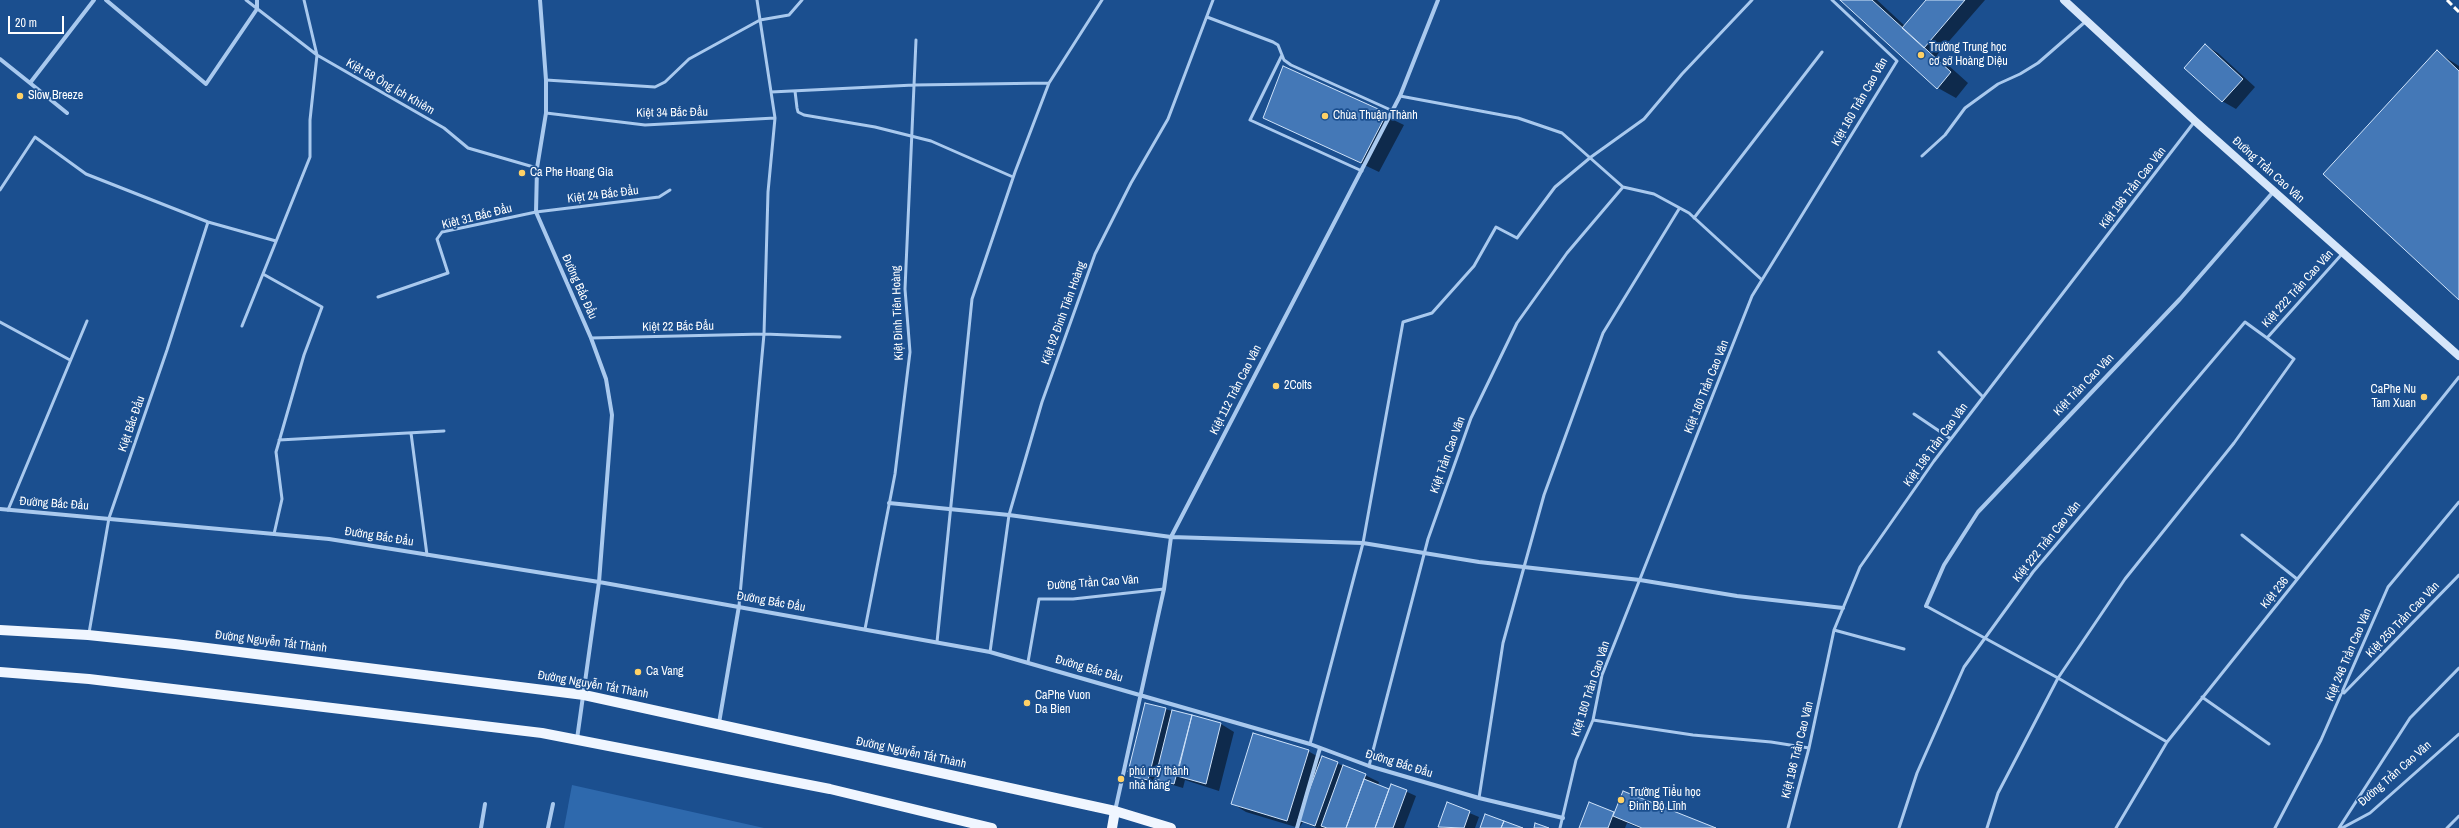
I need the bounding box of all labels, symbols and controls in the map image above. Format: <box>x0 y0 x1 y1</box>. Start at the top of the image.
scale bar <box>10 8 66 34</box>
text: 20 m <box>15 15 37 31</box>
place label: Trường Trung học cơ sở Hoàng Diệu <box>1929 41 2008 69</box>
marker: Trường Trung học cơ sở Hoàng Diệu <box>1916 50 1926 60</box>
street label: Kiệt 160 Trần Cao Vân <box>1829 55 1891 149</box>
street label: Kiệt 58 Ông Ích Khiêm <box>343 56 437 118</box>
place label: Slow Breeze <box>28 89 83 103</box>
marker: Slow Breeze <box>15 91 25 101</box>
street label: Kiệt 34 Bắc Đẩu <box>636 105 708 121</box>
place label: Chùa Thuận Thành <box>1333 109 1418 123</box>
marker: Chùa Thuận Thành <box>1320 111 1330 121</box>
street label: Đường Trần Cao Vân <box>2229 134 2307 206</box>
street label: Kiệt 196 Trần Cao Vân <box>2097 144 2169 232</box>
place label: Ca Phe Hoang Gia <box>530 166 613 180</box>
marker: Ca Phe Hoang Gia <box>517 168 527 178</box>
street label: Kiệt 24 Bắc Đẩu <box>567 183 639 207</box>
street label: Kiệt 31 Bắc Đẩu <box>440 201 514 233</box>
street label: Kiệt 222 Trần Cao Vân <box>2259 247 2337 331</box>
street label: Đường Bắc Đẩu <box>558 252 600 322</box>
street label: Kiệt 92 Đinh Tiên Hoàng <box>1039 259 1089 367</box>
street label: Kiệt Đinh Tiên Hoàng <box>889 265 907 361</box>
street label: Kiệt 22 Bắc Đẩu <box>642 319 714 335</box>
street label: Kiệt 160 Trần Cao Vân <box>1682 338 1732 436</box>
street label: Kiệt 112 Trần Cao Vân <box>1207 343 1265 437</box>
street label: Kiệt Trần Cao Vân <box>2051 351 2117 419</box>
place label: 2Colts <box>1284 379 1312 393</box>
marker: 2Colts <box>1271 381 1281 391</box>
place label: CaPhe Nu Tam Xuan <box>2371 383 2416 411</box>
marker: CaPhe Nu Tam Xuan <box>2419 392 2429 402</box>
street label: Kiệt Bắc Đẩu <box>116 394 148 454</box>
street label: Kiệt 196 Trần Cao Vân <box>1901 400 1971 490</box>
street label: Kiệt Trần Cao Vân <box>1427 415 1469 495</box>
street label: Đường Bắc Đẩu <box>19 494 89 514</box>
street label: Kiệt 222 Trần Cao Vân <box>2010 499 2084 585</box>
street label: Đường Bắc Đẩu <box>344 524 414 550</box>
street label: Đường Trần Cao Vân <box>1047 573 1139 593</box>
street label: Kiệt 236 <box>2258 574 2292 612</box>
street label: Kiệt 250 Trần Cao Vân <box>2363 579 2443 661</box>
street label: Đường Bắc Đẩu <box>736 589 806 615</box>
street label: Kiệt 246 Trần Cao Vân <box>2323 606 2375 704</box>
street label: Đường Nguyễn Tất Thành <box>214 628 328 656</box>
street label: Kiệt 160 Trần Cao Vân <box>1569 639 1613 739</box>
street label: Đường Bắc Đẩu <box>1054 653 1124 685</box>
place label: Ca Vang <box>646 665 684 679</box>
marker: Ca Vang <box>633 667 643 677</box>
street label: Đường Nguyễn Tất Thành <box>536 668 650 702</box>
place label: CaPhe Vuon Da Bien <box>1035 689 1090 717</box>
marker: CaPhe Vuon Da Bien <box>1022 698 1032 708</box>
street label: Kiệt 196 Trần Cao Vân <box>1779 700 1817 800</box>
street label: Đường Nguyễn Tất Thành <box>855 734 967 772</box>
street label: Đường Trần Cao Vân <box>2356 738 2434 810</box>
street label: Đường Bắc Đẩu <box>1364 747 1434 781</box>
place label: phú mỹ thành nhà hàng <box>1129 765 1189 793</box>
marker: phú mỹ thành nhà hàng <box>1116 774 1126 784</box>
place label: Trường Tiểu học Đinh Bộ Lĩnh <box>1629 786 1701 814</box>
marker: Trường Tiểu học Đinh Bộ Lĩnh <box>1616 795 1626 805</box>

